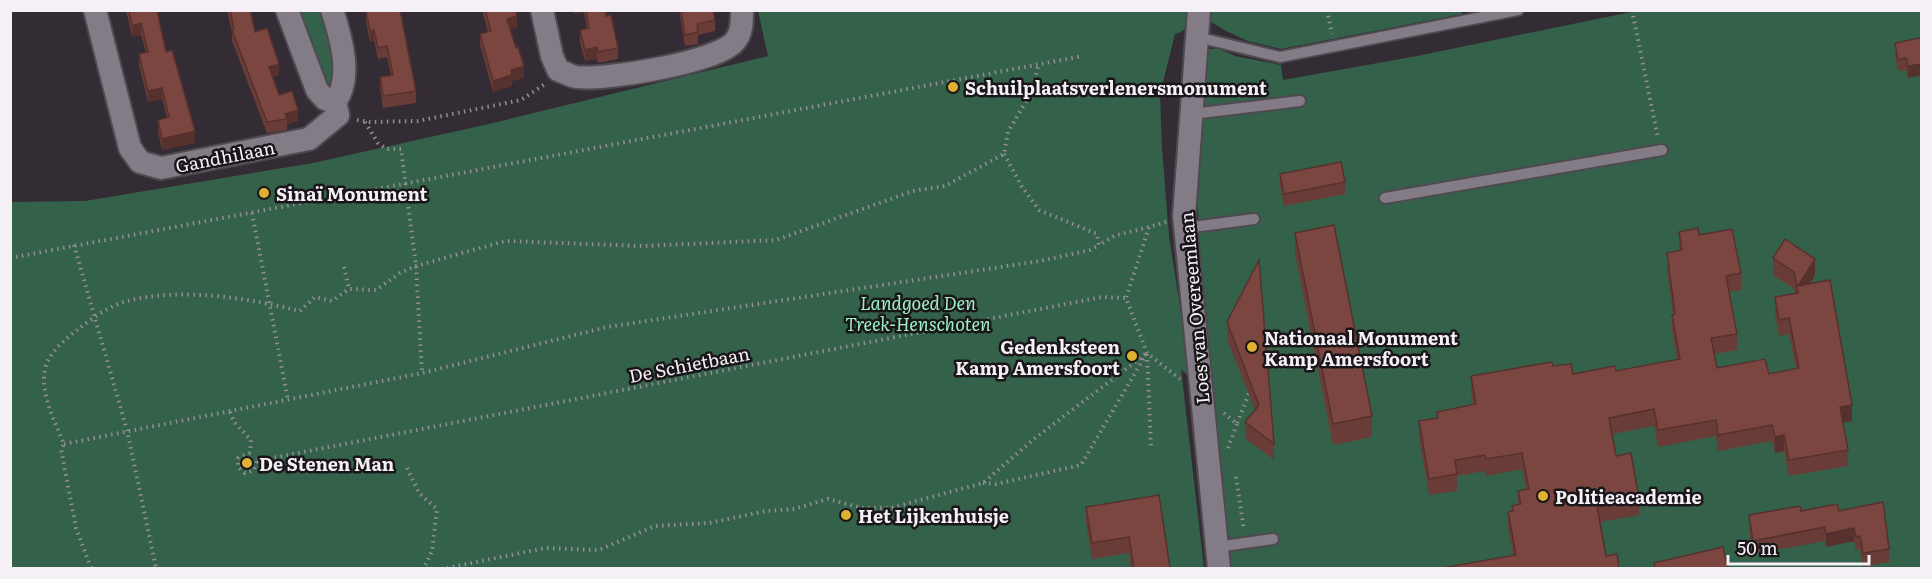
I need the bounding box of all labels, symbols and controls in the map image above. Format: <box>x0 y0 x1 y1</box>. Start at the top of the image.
place label: Schuilplaatsverlenersmonument <box>965 74 1267 101</box>
marker: Schuilplaatsverlenersmonument <box>946 80 960 94</box>
street label: Gandhilaan <box>173 133 277 179</box>
place label: Sinaï Monument <box>276 180 428 207</box>
marker: Sinaï Monument <box>257 186 271 200</box>
street label: Loes van Overeemlaan <box>1172 211 1216 405</box>
park label: Landgoed Den Treek-Henschoten <box>845 289 991 337</box>
place label: Nationaal Monument Kamp Amersfoort <box>1264 324 1458 372</box>
place label: Gedenksteen Kamp Amersfoort <box>955 333 1120 381</box>
street label: De Schietbaan <box>626 339 752 389</box>
marker: Nationaal Monument Kamp Amersfoort <box>1245 340 1259 354</box>
marker: Gedenksteen Kamp Amersfoort <box>1125 349 1139 363</box>
place label: De Stenen Man <box>259 450 395 477</box>
marker: De Stenen Man <box>240 456 254 470</box>
place label: Politieacademie <box>1555 483 1702 510</box>
marker: Politieacademie <box>1536 489 1550 503</box>
place label: Het Lijkenhuisje <box>858 502 1009 529</box>
marker: Het Lijkenhuisje <box>839 508 853 522</box>
scale bar <box>1728 528 1869 566</box>
text: 50 m <box>1737 534 1778 561</box>

